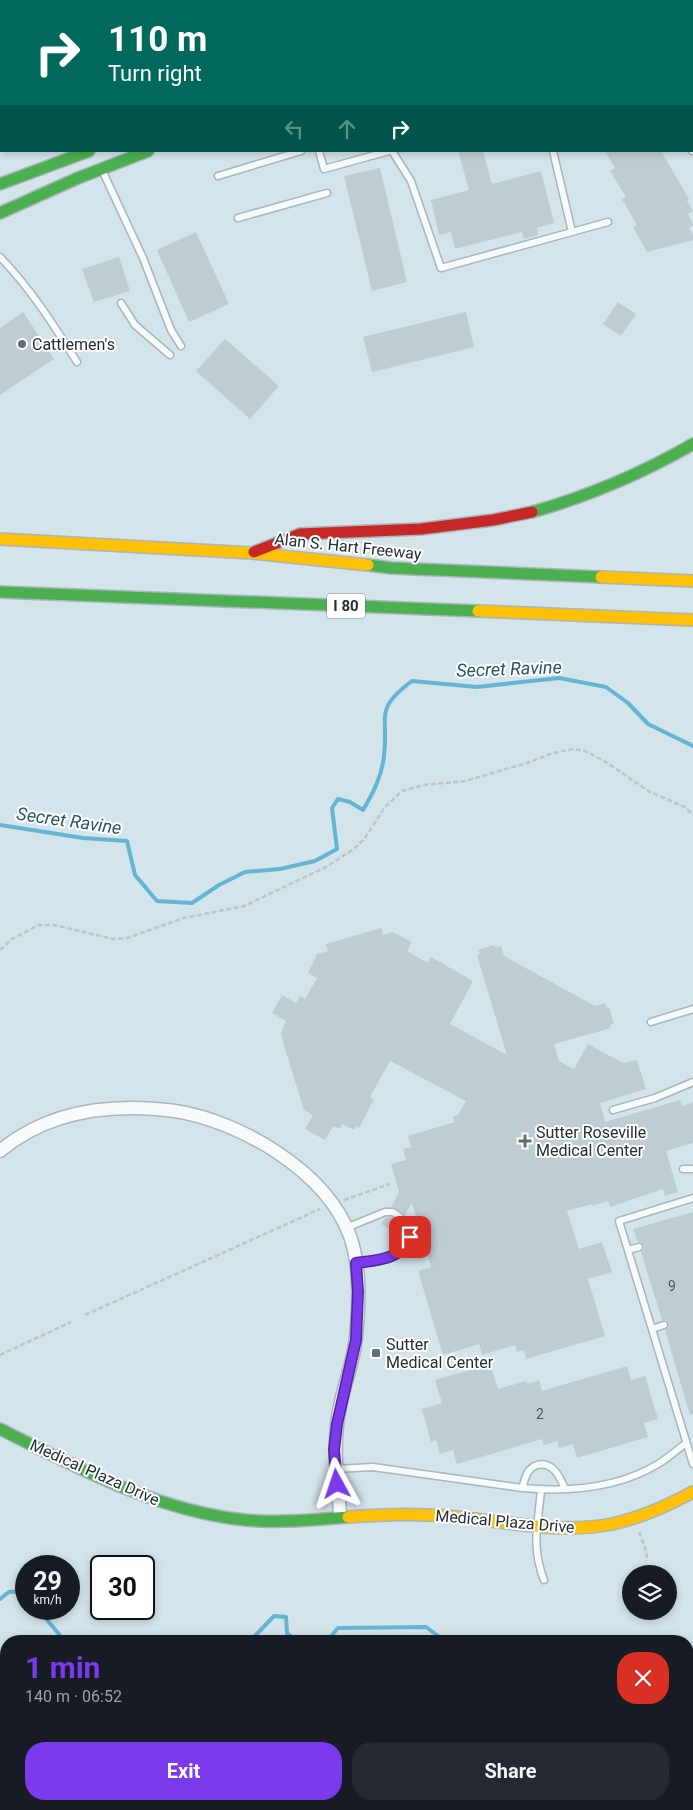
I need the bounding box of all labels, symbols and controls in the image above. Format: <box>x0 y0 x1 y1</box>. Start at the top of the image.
text: 110 m <box>108 19 207 60</box>
icon: right <box>25 20 90 85</box>
text: Turn right <box>108 61 202 86</box>
icon: left <box>280 115 308 143</box>
icon: ahead <box>333 115 361 143</box>
icon: right <box>386 115 414 143</box>
place label: Cattlemen's <box>32 335 115 354</box>
marker: Cattlemen's <box>16 338 28 350</box>
street label: Alan S. Hart Freeway <box>273 529 423 564</box>
road number: I 80 <box>327 594 365 618</box>
water label: Secret Ravine <box>456 656 562 681</box>
water label: Secret Ravine <box>15 803 123 838</box>
place label: Sutter Roseville Medical Center <box>536 1123 646 1160</box>
marker: Sutter Roseville Medical Center <box>518 1134 532 1148</box>
pin <box>389 1216 431 1258</box>
icon: arrive <box>396 1223 424 1251</box>
house number: 9 <box>668 1278 676 1294</box>
place label: Sutter Medical Center <box>386 1335 494 1372</box>
marker: Sutter Medical Center <box>370 1347 382 1359</box>
house number: 2 <box>536 1406 544 1422</box>
street label: Medical Plaza Drive <box>27 1435 162 1510</box>
position arrow <box>310 1457 362 1509</box>
street label: Medical Plaza Drive <box>435 1506 575 1537</box>
speed limit sign: 30 <box>90 1555 155 1620</box>
map controls <box>622 1565 677 1620</box>
button: layers <box>622 1565 677 1620</box>
text: 29 <box>33 1567 62 1596</box>
text: km/h <box>33 1593 62 1607</box>
text: 1 min <box>25 1650 100 1685</box>
button: close <box>617 1652 669 1704</box>
text: 140 m · 06:52 <box>25 1687 122 1706</box>
button: Exit <box>25 1742 342 1800</box>
button: Share <box>352 1742 669 1800</box>

